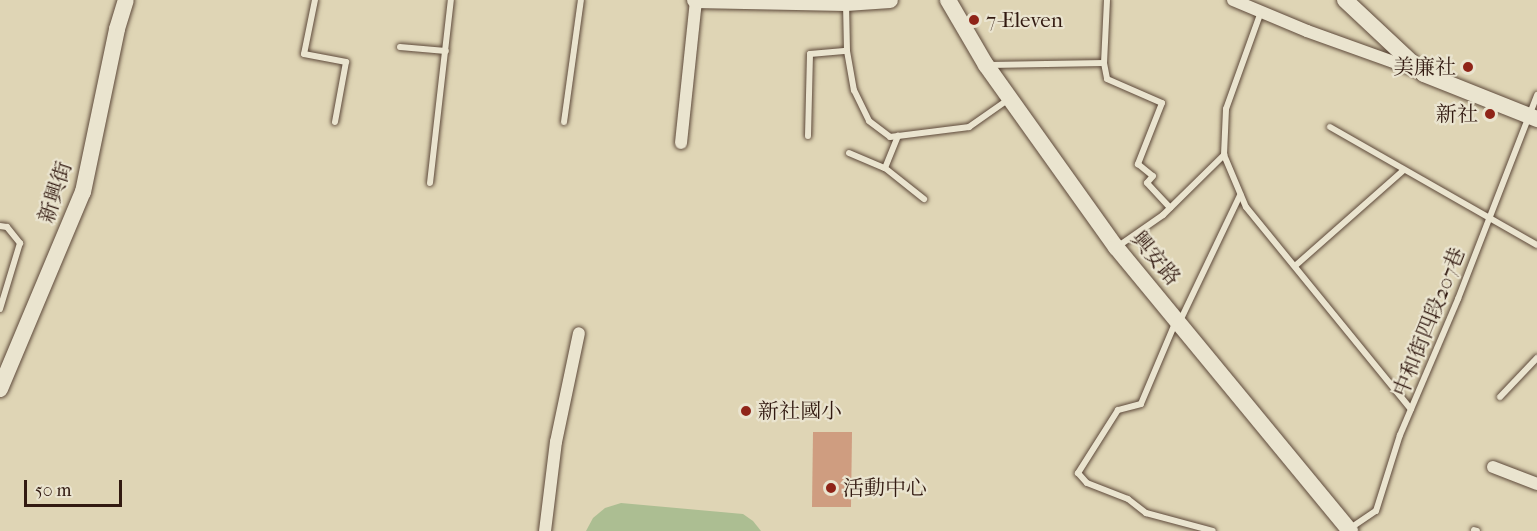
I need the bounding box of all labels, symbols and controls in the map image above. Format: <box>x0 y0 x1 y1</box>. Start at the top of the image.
place label: 7-Eleven <box>986 7 1063 33</box>
marker: 7-Eleven <box>967 13 981 27</box>
place label: 美廉社 <box>1393 54 1456 80</box>
marker: 美廉社 <box>1461 60 1475 74</box>
place label: 新社 <box>1436 101 1478 127</box>
marker: 新社 <box>1483 107 1497 121</box>
street label: 新興街 <box>33 158 77 226</box>
street label: 興安路 <box>1126 226 1186 290</box>
street label: 中和街四段207巷 <box>1388 244 1470 400</box>
place label: 新社國小 <box>758 398 842 424</box>
marker: 新社國小 <box>739 404 753 418</box>
scale bar <box>27 468 124 506</box>
place label: 活動中心 <box>843 475 927 501</box>
text: 50 m <box>35 480 71 501</box>
marker: 活動中心 <box>824 481 838 495</box>

